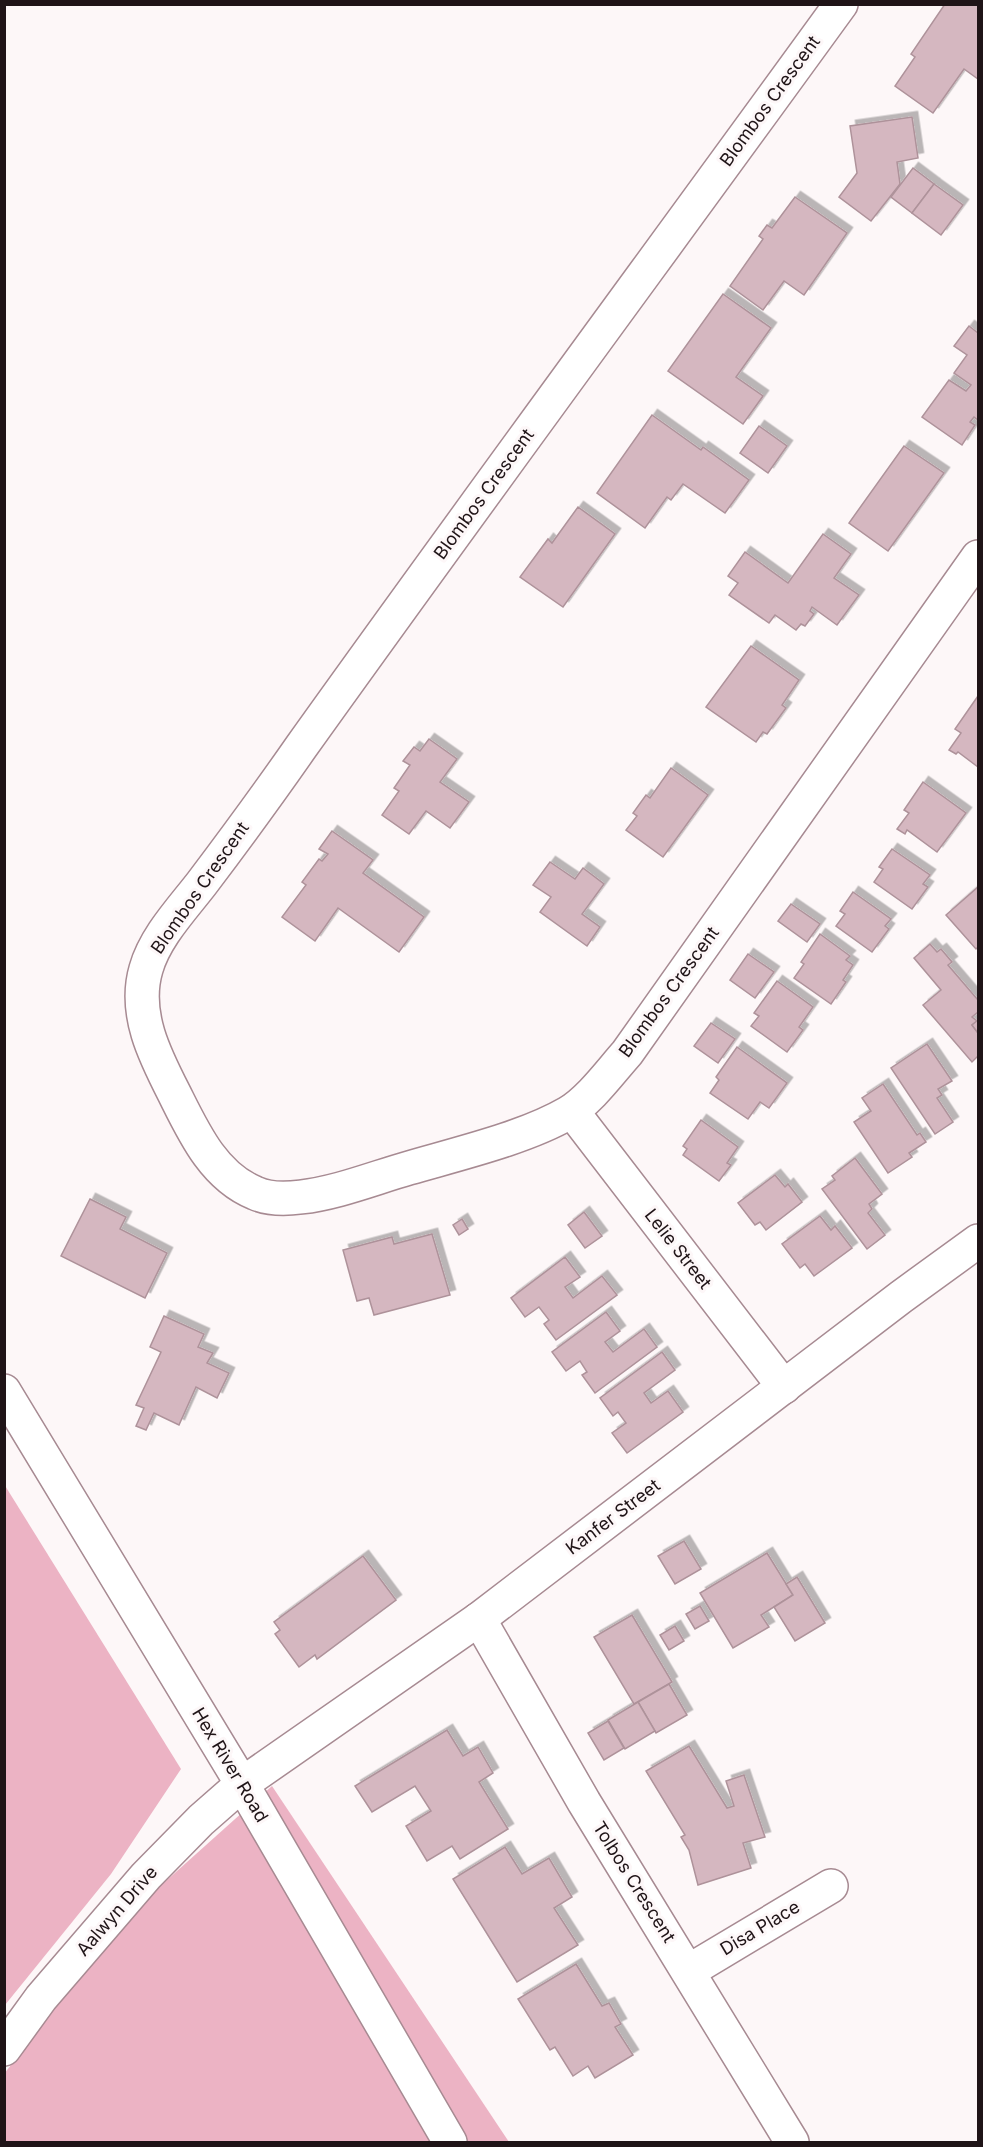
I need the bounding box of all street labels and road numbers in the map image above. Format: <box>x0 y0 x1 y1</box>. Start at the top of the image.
street label: Blombos Crescent <box>715 31 824 170</box>
street label: Blombos Crescent <box>429 424 538 563</box>
street label: Blombos Crescent <box>146 818 253 958</box>
street label: Blombos Crescent <box>614 922 723 1061</box>
street label: Lelie Street <box>641 1205 716 1293</box>
street label: Kanfer Street <box>562 1474 664 1559</box>
street label: Hex River Road <box>188 1704 273 1826</box>
street label: Tolbos Crescent <box>589 1817 680 1946</box>
street label: Aalwyn Drive <box>72 1861 161 1960</box>
street label: Disa Place <box>716 1896 803 1959</box>

